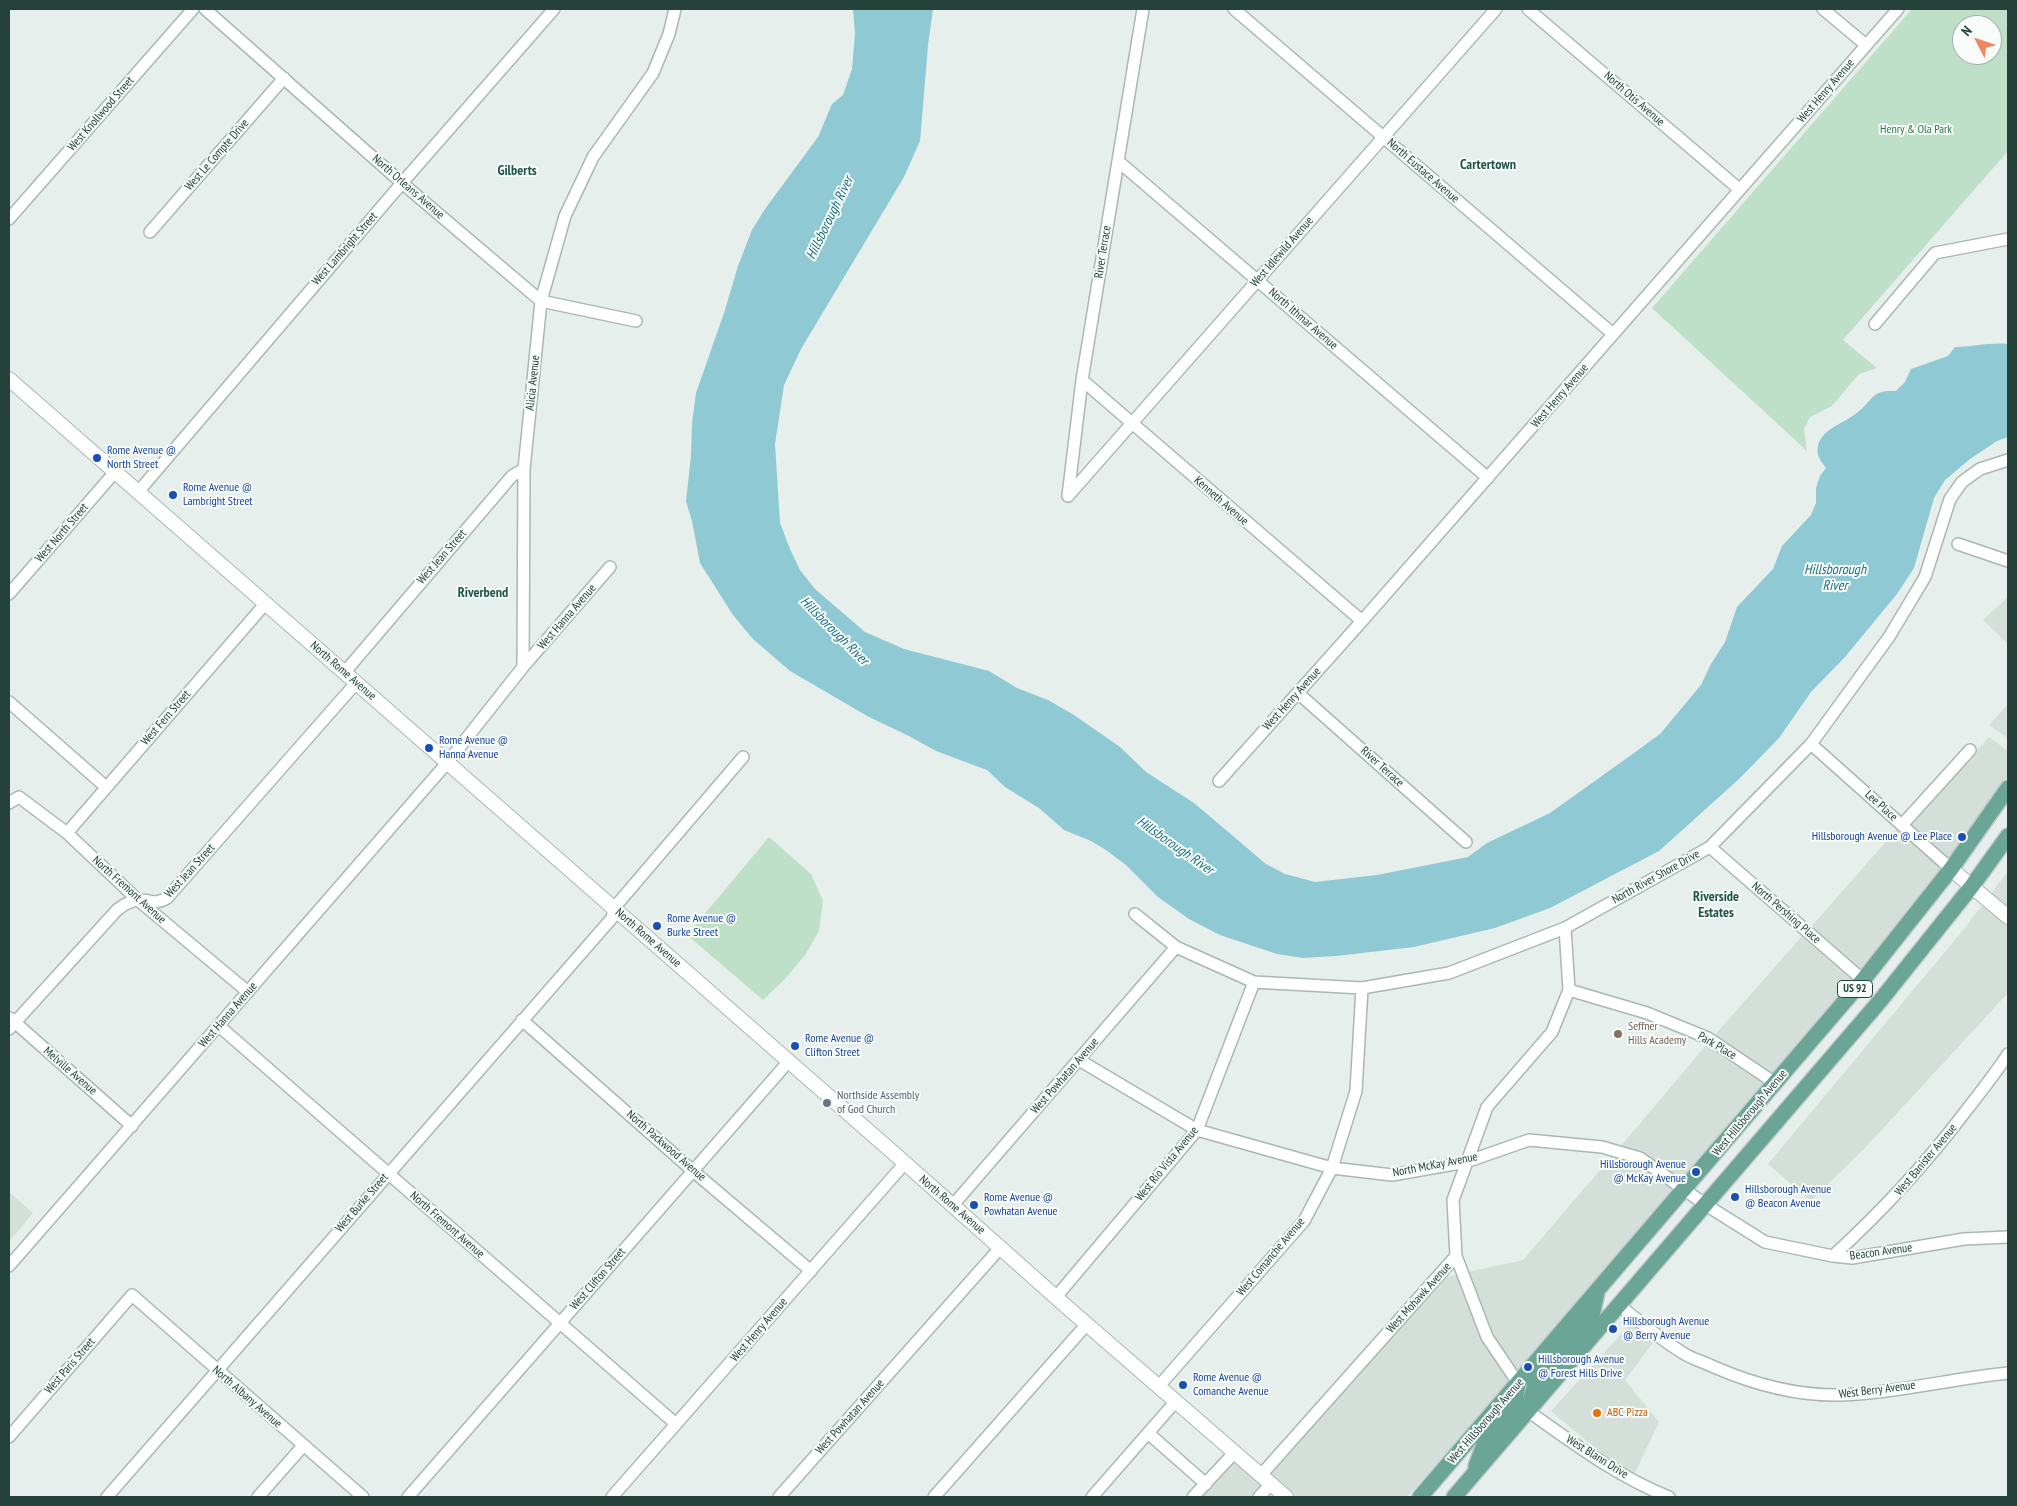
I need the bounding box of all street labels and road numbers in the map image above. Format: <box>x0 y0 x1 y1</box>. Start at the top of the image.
street label: West Henry Avenue <box>1794 56 1858 126</box>
street label: North Otis Avenue <box>1601 69 1667 129</box>
street label: West Knollwood Street <box>65 74 137 154</box>
street label: West Le Compte Drive <box>182 116 252 194</box>
street label: North Eustace Avenue <box>1384 136 1462 206</box>
street label: North Orleans Avenue <box>369 152 447 222</box>
street label: West Lambright Street <box>309 209 381 289</box>
street label: West Idlewild Avenue <box>1247 214 1317 290</box>
street label: River Terrace <box>1092 225 1114 279</box>
street label: North Ithmar Avenue <box>1266 285 1340 353</box>
street label: Alicia Avenue <box>523 355 543 411</box>
street label: West Henry Avenue <box>1528 361 1592 431</box>
street label: Kenneth Avenue <box>1191 473 1251 529</box>
street label: West North Street <box>32 500 92 566</box>
street label: West Jean Street <box>414 527 470 587</box>
street label: West Hanna Avenue <box>535 581 599 653</box>
street label: North Rome Avenue <box>307 639 379 703</box>
street label: West Henry Avenue <box>1260 665 1324 733</box>
street label: West Fern Street <box>138 687 194 749</box>
street label: River Terrace <box>1357 744 1407 790</box>
street label: Lee Place <box>1862 788 1900 824</box>
street label: West Jean Street <box>162 841 218 901</box>
street label: North River Shore Drive <box>1610 847 1702 907</box>
street label: North Fremont Avenue <box>89 853 169 927</box>
street label: North Pershing Place <box>1749 879 1823 947</box>
street label: North Rome Avenue <box>612 906 684 970</box>
street label: West Hanna Avenue <box>196 979 260 1051</box>
road number: US 92 <box>1838 981 1872 998</box>
street label: Park Place <box>1695 1029 1739 1063</box>
street label: West Powhatan Avenue <box>1028 1035 1102 1117</box>
street label: Melville Avenue <box>40 1044 100 1098</box>
street label: West Hillsborough Avenue <box>1710 1067 1790 1159</box>
street label: North Packwood Avenue <box>623 1108 709 1184</box>
street label: West Banister Avenue <box>1892 1121 1960 1199</box>
street label: West Rio Vista Avenue <box>1133 1124 1201 1204</box>
street label: North McKay Avenue <box>1391 1150 1479 1180</box>
street label: West Burke Street <box>332 1171 392 1235</box>
street label: North Rome Avenue <box>916 1173 988 1237</box>
street label: North Fremont Avenue <box>407 1189 487 1261</box>
street label: West Comanche Avenue <box>1234 1215 1308 1299</box>
street label: Beacon Avenue <box>1849 1240 1913 1264</box>
street label: West Clifton Street <box>567 1245 629 1313</box>
street label: West Mohawk Avenue <box>1384 1260 1454 1336</box>
street label: West Henry Avenue <box>727 1295 791 1365</box>
street label: West Paris Street <box>42 1335 98 1397</box>
street label: North Albany Avenue <box>209 1363 285 1431</box>
street label: West Hillsborough Avenue <box>1445 1375 1527 1467</box>
street label: West Powhatan Avenue <box>813 1376 887 1458</box>
street label: West Berry Avenue <box>1838 1378 1916 1402</box>
street label: West Blann Drive <box>1563 1432 1631 1482</box>

